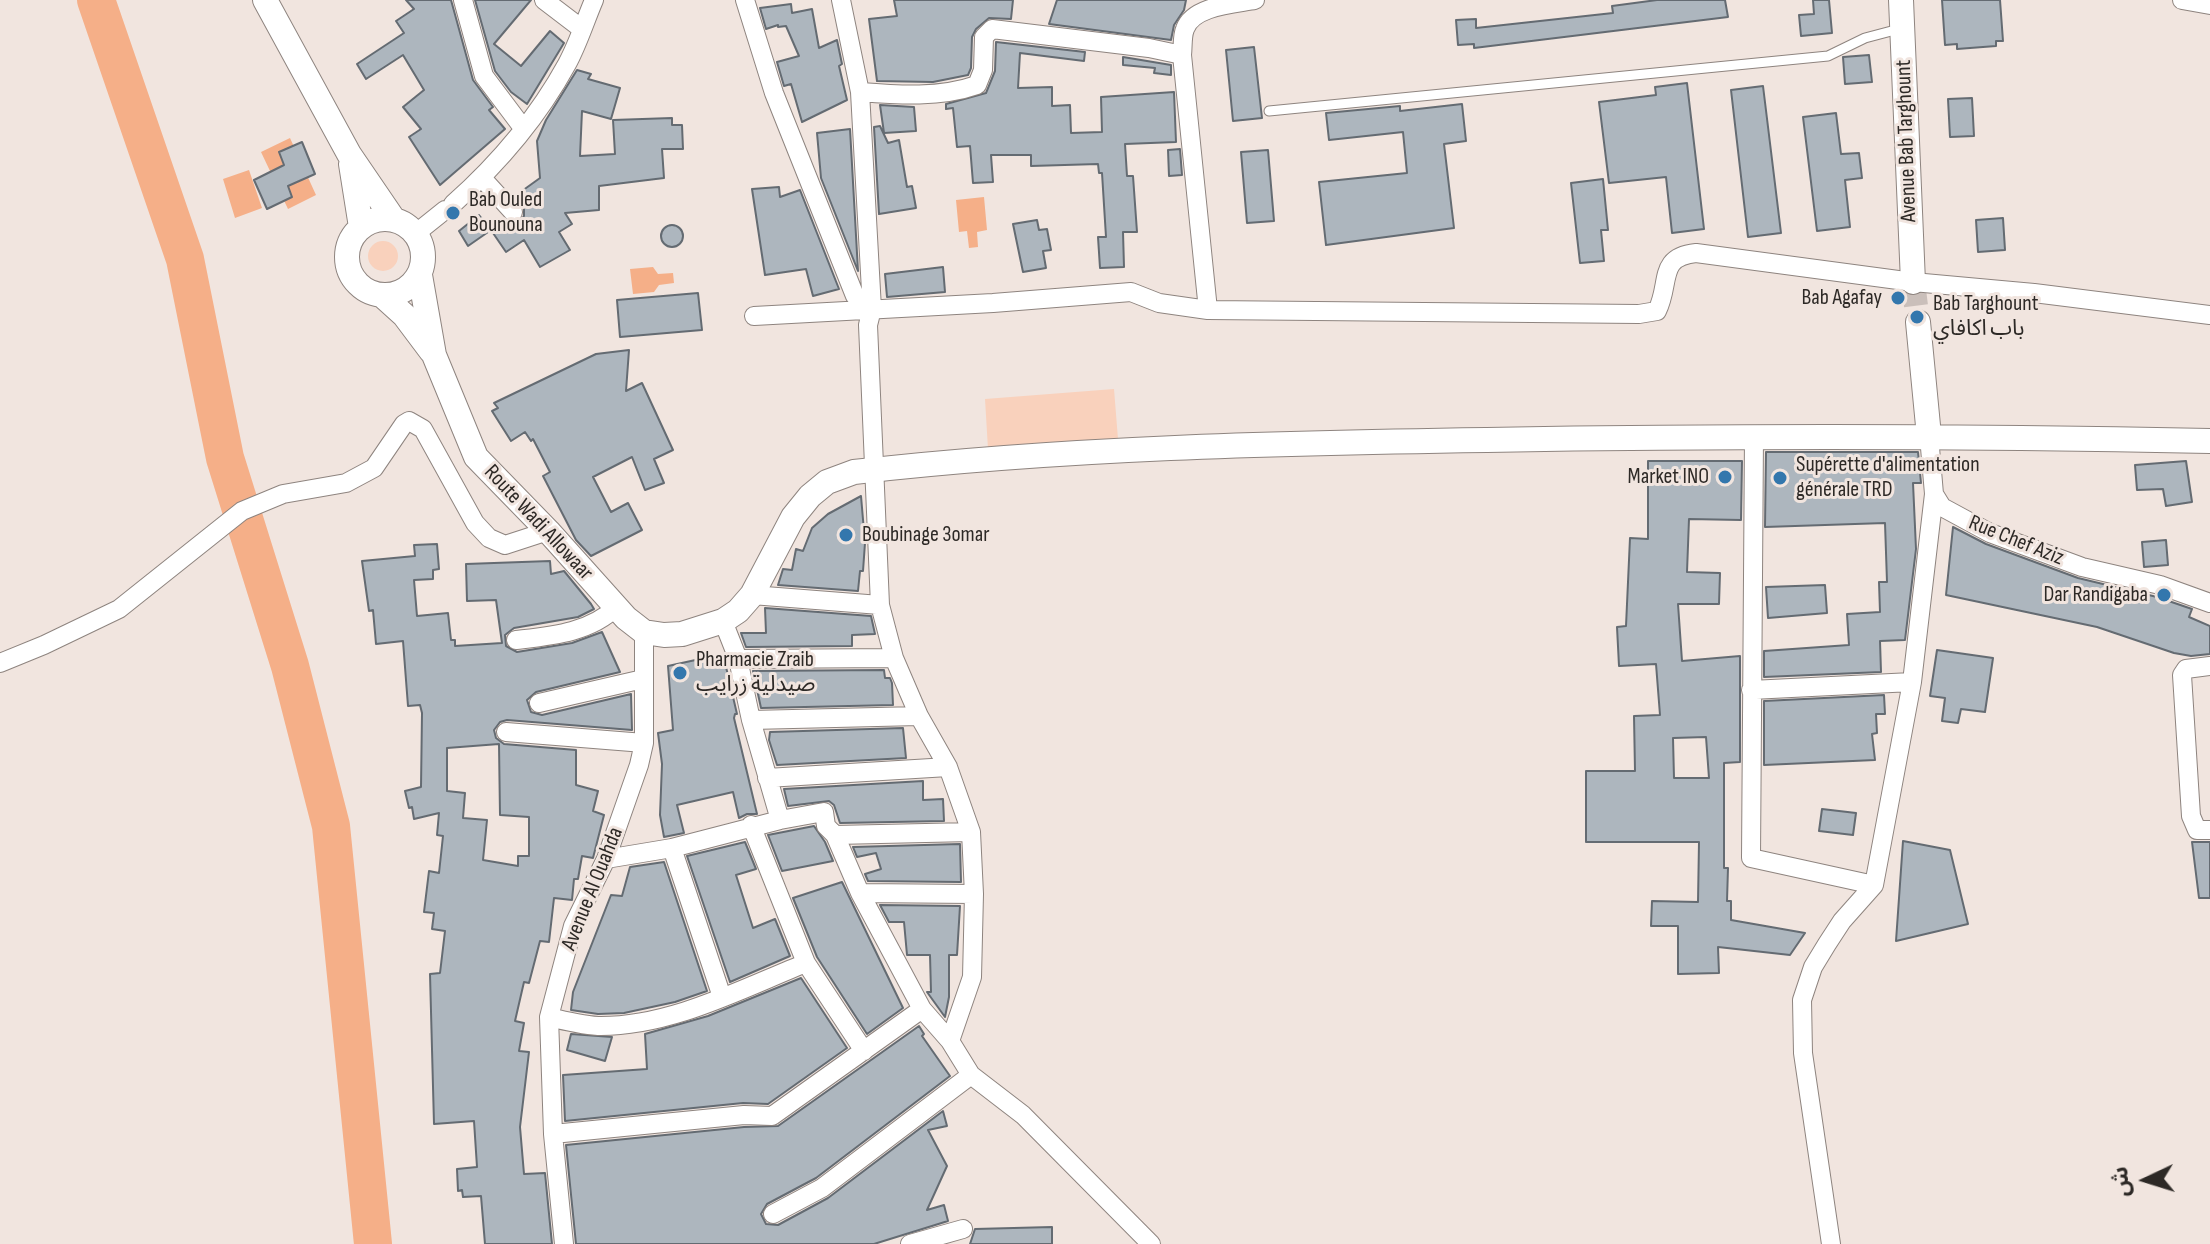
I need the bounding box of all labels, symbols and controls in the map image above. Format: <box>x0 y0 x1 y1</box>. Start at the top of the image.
street label: Avenue Bab Targhount <box>1891 59 1923 223</box>
place label: Bab Ouled Bounouna <box>469 187 543 238</box>
marker: Bab Ouled Bounouna <box>444 204 462 222</box>
place label: Bab Agafay <box>1801 285 1882 311</box>
marker: Bab Agafay <box>1889 289 1907 307</box>
place label: Bab Targhount باب اكافاي <box>1933 291 2038 342</box>
marker: Bab Targhount باب اكافاي <box>1908 308 1926 326</box>
place label: Supérette d'alimentation générale TRD <box>1796 452 1980 504</box>
street label: Route Wadi Allowaar <box>478 460 598 586</box>
place label: Market INO <box>1628 464 1709 490</box>
marker: Market INO <box>1716 468 1734 486</box>
marker: Supérette d'alimentation générale TRD <box>1771 469 1789 487</box>
street label: Rue Chef Aziz <box>1965 510 2067 572</box>
place label: Boubinage 3omar <box>862 522 990 548</box>
marker: Boubinage 3omar <box>837 526 855 544</box>
place label: Dar Randigaba <box>2043 582 2148 608</box>
marker: Dar Randigaba <box>2155 586 2173 604</box>
place label: Pharmacie Zraib صيدلية زرايب <box>696 647 815 698</box>
marker: Pharmacie Zraib صيدلية زرايب <box>671 664 689 682</box>
street label: Avenue Al Ouahda <box>556 824 630 954</box>
north arrow <box>2106 1140 2186 1220</box>
text: ش <box>2107 1166 2136 1198</box>

